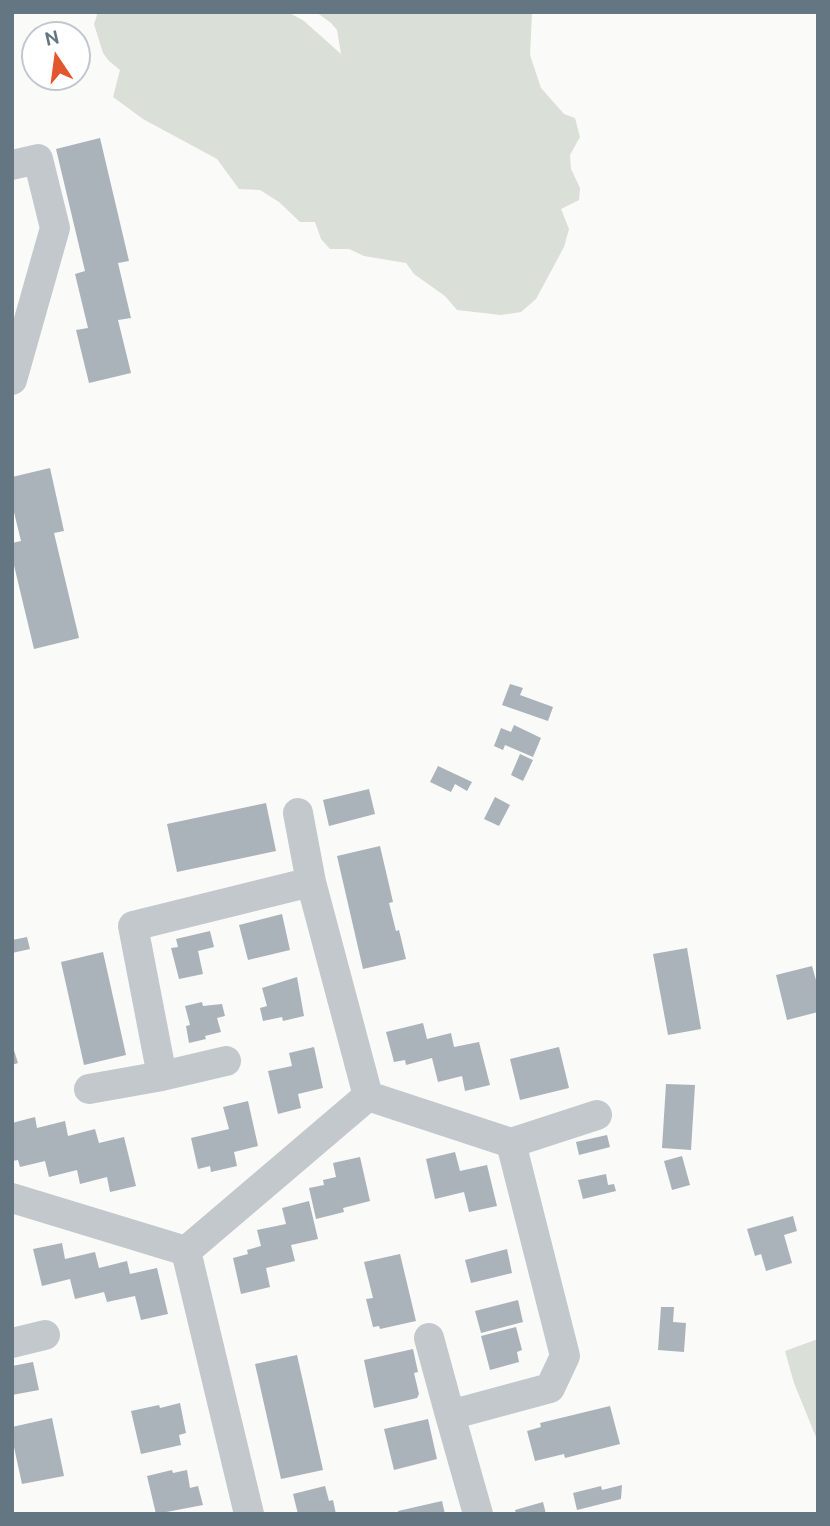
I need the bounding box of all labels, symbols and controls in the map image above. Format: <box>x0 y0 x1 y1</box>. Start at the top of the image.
north arrow <box>21 21 91 91</box>
text: N <box>42 25 61 50</box>

